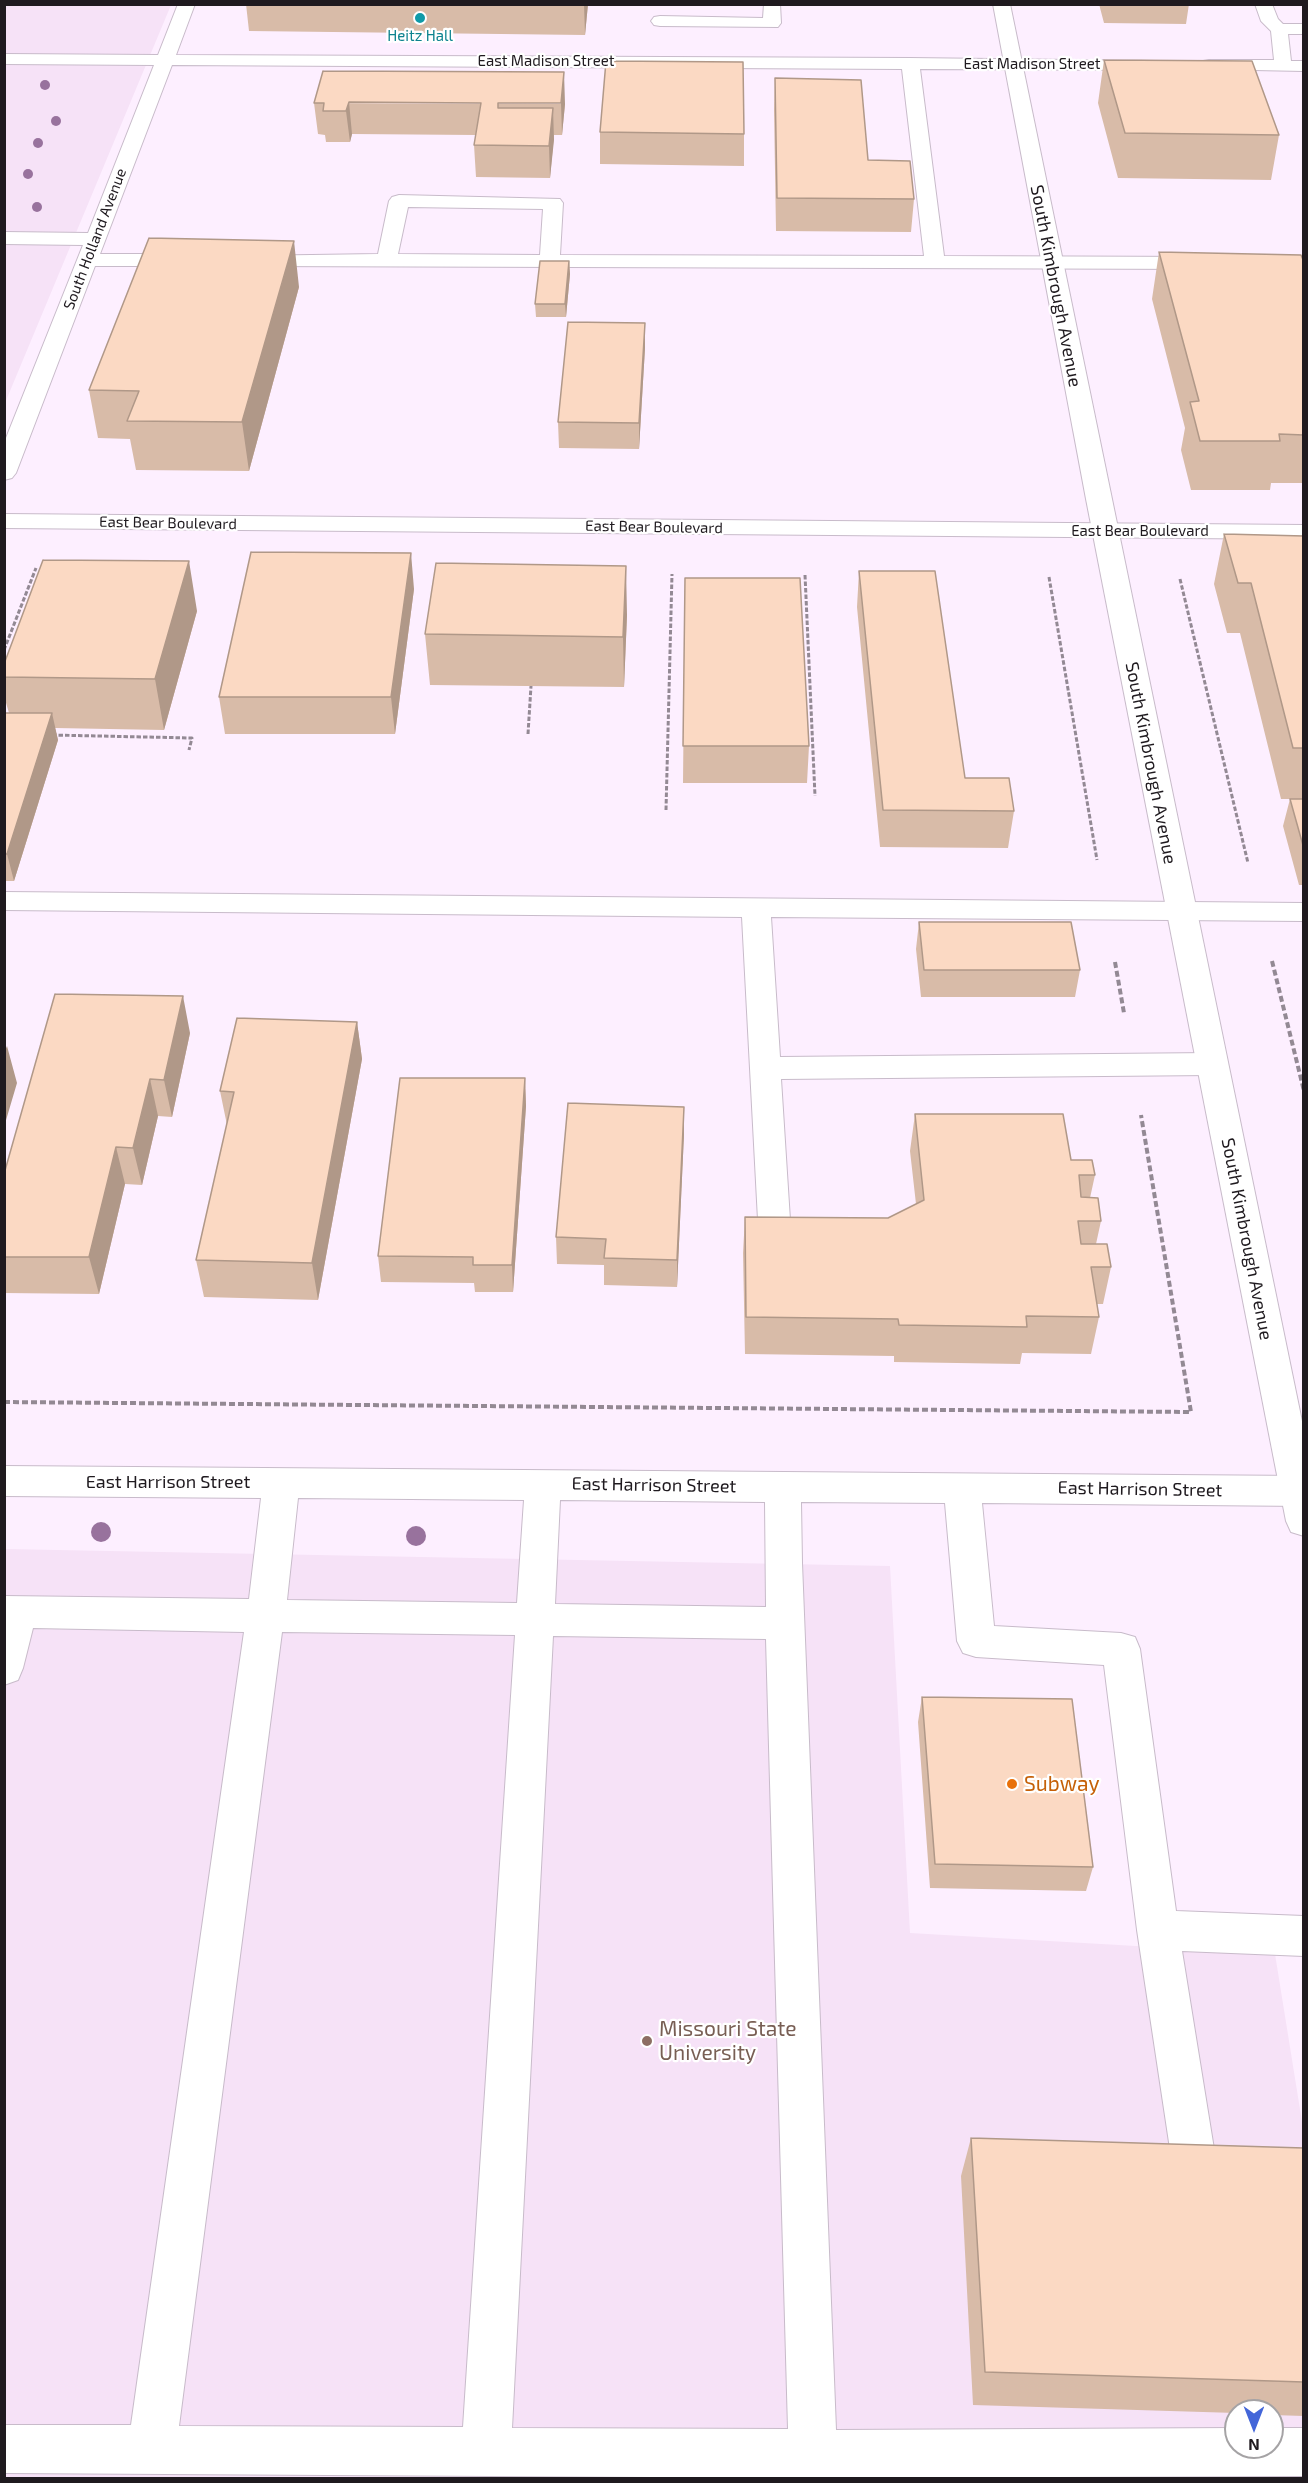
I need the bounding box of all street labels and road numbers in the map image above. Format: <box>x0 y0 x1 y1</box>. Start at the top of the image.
street label: East Madison Street <box>478 52 614 70</box>
street label: East Madison Street <box>964 55 1100 73</box>
street label: South Holland Avenue <box>60 166 130 312</box>
street label: South Kimbrough Avenue <box>1026 183 1086 389</box>
street label: East Bear Boulevard <box>99 513 237 533</box>
street label: East Bear Boulevard <box>585 517 723 537</box>
street label: East Bear Boulevard <box>1071 522 1209 540</box>
street label: South Kimbrough Avenue <box>1121 660 1181 866</box>
street label: South Kimbrough Avenue <box>1217 1136 1277 1342</box>
street label: East Harrison Street <box>86 1471 250 1493</box>
street label: East Harrison Street <box>572 1473 736 1497</box>
street label: East Harrison Street <box>1058 1477 1222 1501</box>

